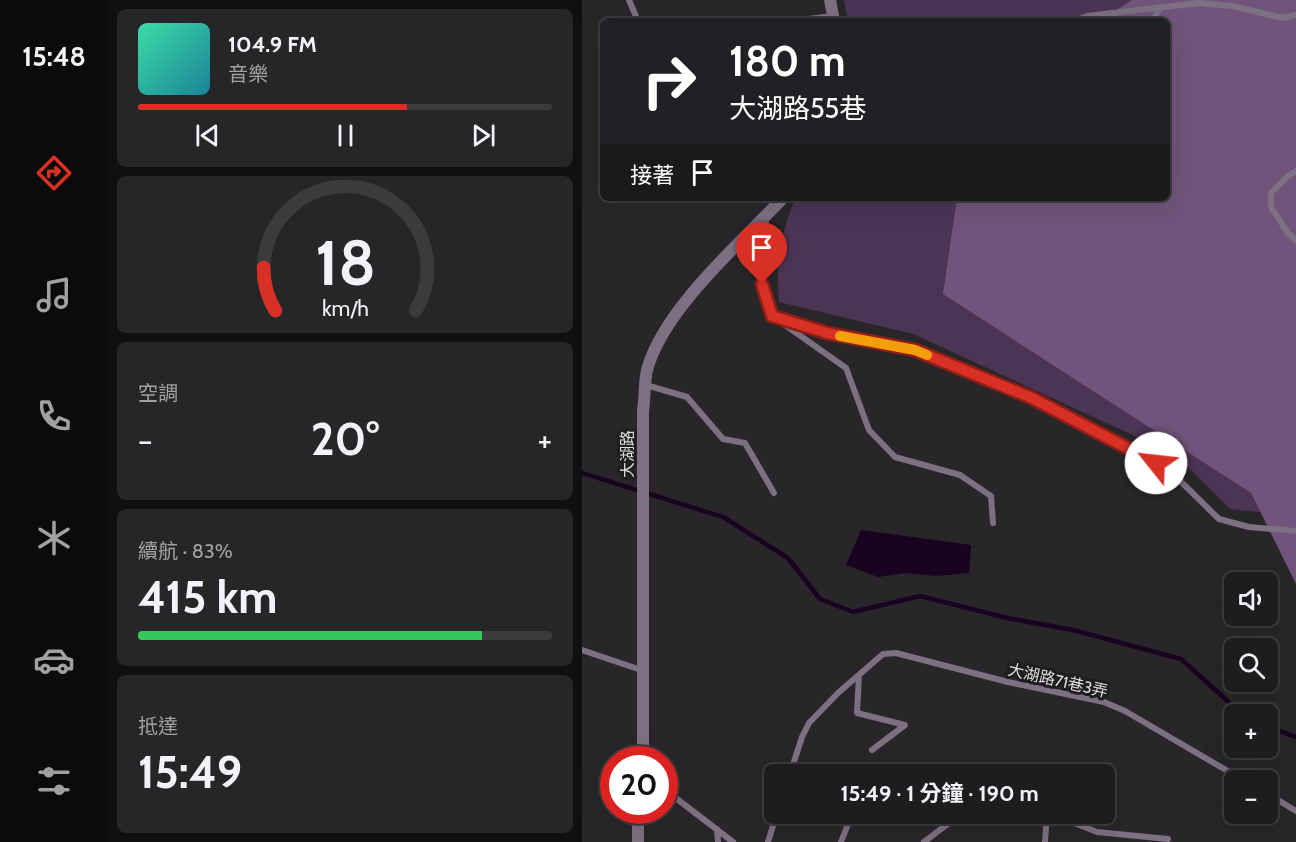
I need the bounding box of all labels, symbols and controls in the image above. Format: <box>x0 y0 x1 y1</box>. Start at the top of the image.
text: 104.9 FM <box>228 31 317 58</box>
text: 180 m <box>729 35 845 87</box>
text: 15:48 <box>22 40 86 73</box>
icon: right <box>630 42 708 120</box>
text: 音樂 <box>228 62 268 86</box>
text: 大湖路55巷 <box>729 92 866 125</box>
icon: previous <box>191 119 224 152</box>
icon: pause <box>329 119 362 152</box>
icon: next <box>467 119 500 152</box>
icon: directions <box>33 152 75 194</box>
icon: arrive <box>686 156 719 189</box>
text: 接著 <box>630 162 674 189</box>
pin <box>736 222 787 284</box>
text: 18 <box>315 226 375 302</box>
icon: arrive <box>745 231 778 264</box>
icon: music <box>33 274 75 316</box>
text: km/h <box>322 296 368 322</box>
text: 空調 <box>138 381 178 405</box>
icon: phone <box>33 395 75 437</box>
text: 20° <box>311 412 379 466</box>
text: − <box>138 420 153 460</box>
text: + <box>537 420 552 460</box>
street label: 大湖路 <box>618 430 637 478</box>
position arrow <box>1124 431 1188 495</box>
icon: climate <box>33 517 75 559</box>
text: 續航 · 83% <box>138 539 233 563</box>
text: 415 km <box>138 570 277 624</box>
map controls <box>1224 572 1278 824</box>
button: sound <box>1224 572 1278 626</box>
button: search <box>1224 638 1278 692</box>
icon: car <box>33 639 75 681</box>
street label: 大湖路71巷3弄 <box>1006 660 1110 701</box>
button: + <box>1224 704 1278 758</box>
text: 抵達 <box>138 714 178 738</box>
text: 15:49 <box>138 745 242 799</box>
speed limit sign: 20 <box>600 746 678 824</box>
icon: filters <box>33 760 75 802</box>
button: − <box>1224 770 1278 824</box>
text: 15:49 · 1 分鐘 · 190 m <box>841 780 1039 807</box>

